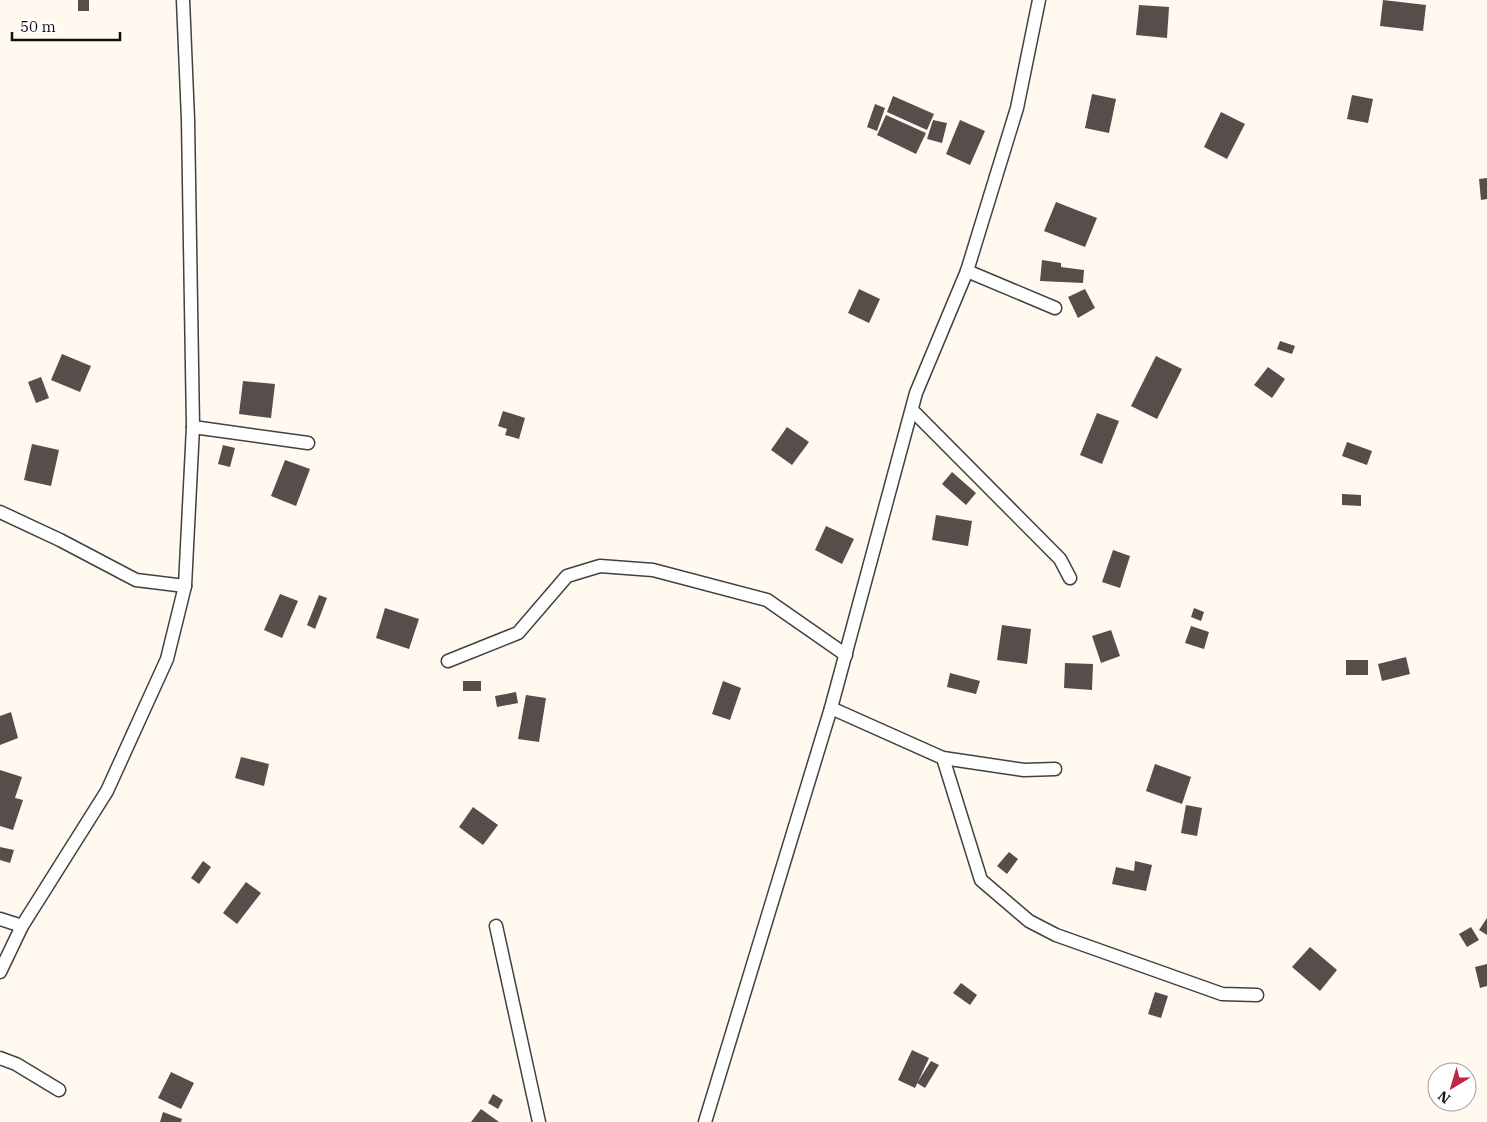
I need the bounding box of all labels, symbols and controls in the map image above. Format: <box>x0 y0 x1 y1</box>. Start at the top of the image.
scale bar <box>12 10 120 42</box>
text: 50 m <box>20 17 56 36</box>
north arrow <box>1427 1062 1477 1112</box>
text: N <box>1434 1087 1454 1108</box>

